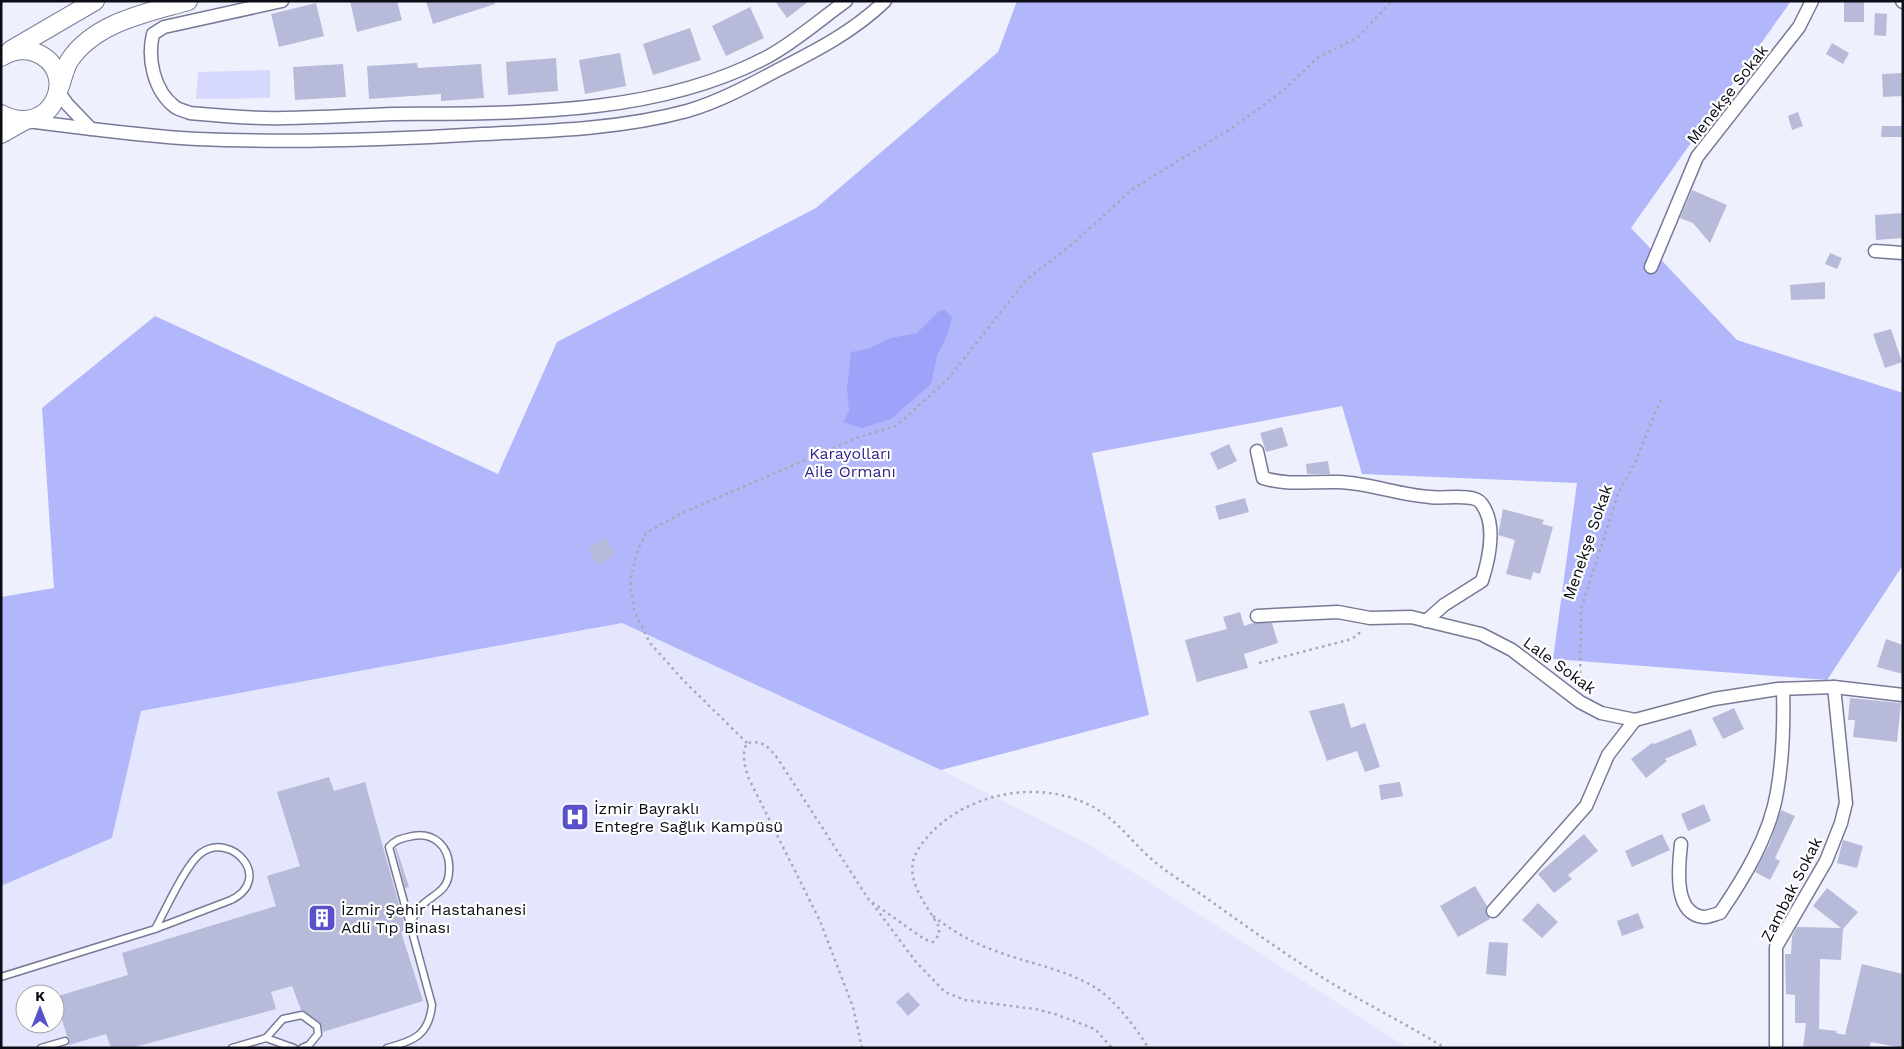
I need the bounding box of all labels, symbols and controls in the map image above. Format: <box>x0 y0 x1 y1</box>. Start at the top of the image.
street label: Menekşe Sokak <box>1683 41 1772 148</box>
park label: Karayolları Aile Ormanı <box>804 444 896 481</box>
street label: Menekşe Sokak <box>1559 482 1616 602</box>
street label: Lale Sokak <box>1520 633 1600 698</box>
place label: İzmir Bayraklı Entegre Sağlık Kampüsü <box>594 799 783 836</box>
hospital icon: İzmir Bayraklı Entegre Sağlık Kampüsü <box>560 802 590 832</box>
street label: Zambak Sokak <box>1757 834 1826 945</box>
place label: İzmir Şehir Hastahanesi Adli Tıp Binası <box>341 900 526 937</box>
building icon: İzmir Şehir Hastahanesi Adli Tıp Binası <box>307 903 337 933</box>
north arrow <box>15 984 65 1034</box>
text: K <box>35 988 45 1004</box>

